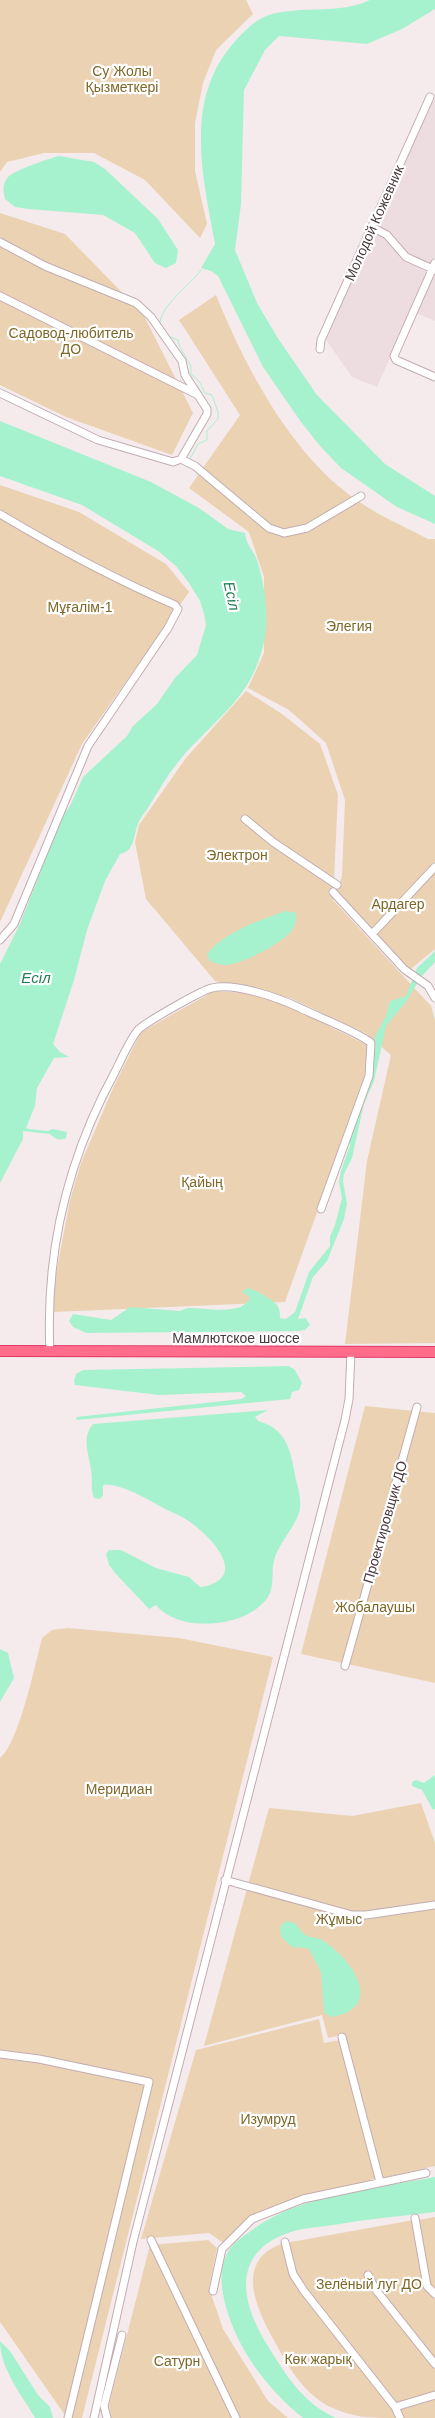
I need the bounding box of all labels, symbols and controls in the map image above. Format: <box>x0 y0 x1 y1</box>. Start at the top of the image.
park label: Су Жолы Қызметкері <box>86 63 158 95</box>
street label: Молодой Кожевник <box>341 162 407 283</box>
park label: Садовод-любитель ДО <box>8 325 134 357</box>
water label: Есіл <box>221 580 243 613</box>
park label: Мұғалім-1 <box>48 599 113 615</box>
park label: Элегия <box>326 618 372 634</box>
park label: Электрон <box>206 847 268 863</box>
park label: Ардагер <box>371 896 425 912</box>
water label: Есіл <box>21 969 51 986</box>
park label: Қайың <box>181 1174 223 1190</box>
street label: Мамлютское шоссе <box>172 1330 300 1346</box>
street label: Проектировщик ДО <box>360 1459 410 1585</box>
park label: Жобалаушы <box>335 1599 415 1615</box>
park label: Меридиан <box>86 1781 152 1797</box>
park label: Жұмыс <box>316 1911 362 1927</box>
park label: Изумруд <box>240 2111 296 2127</box>
park label: Зелёный луг ДО <box>316 2276 422 2292</box>
park label: Көк жарық <box>284 2351 352 2367</box>
park label: Сатурн <box>154 2353 200 2369</box>

